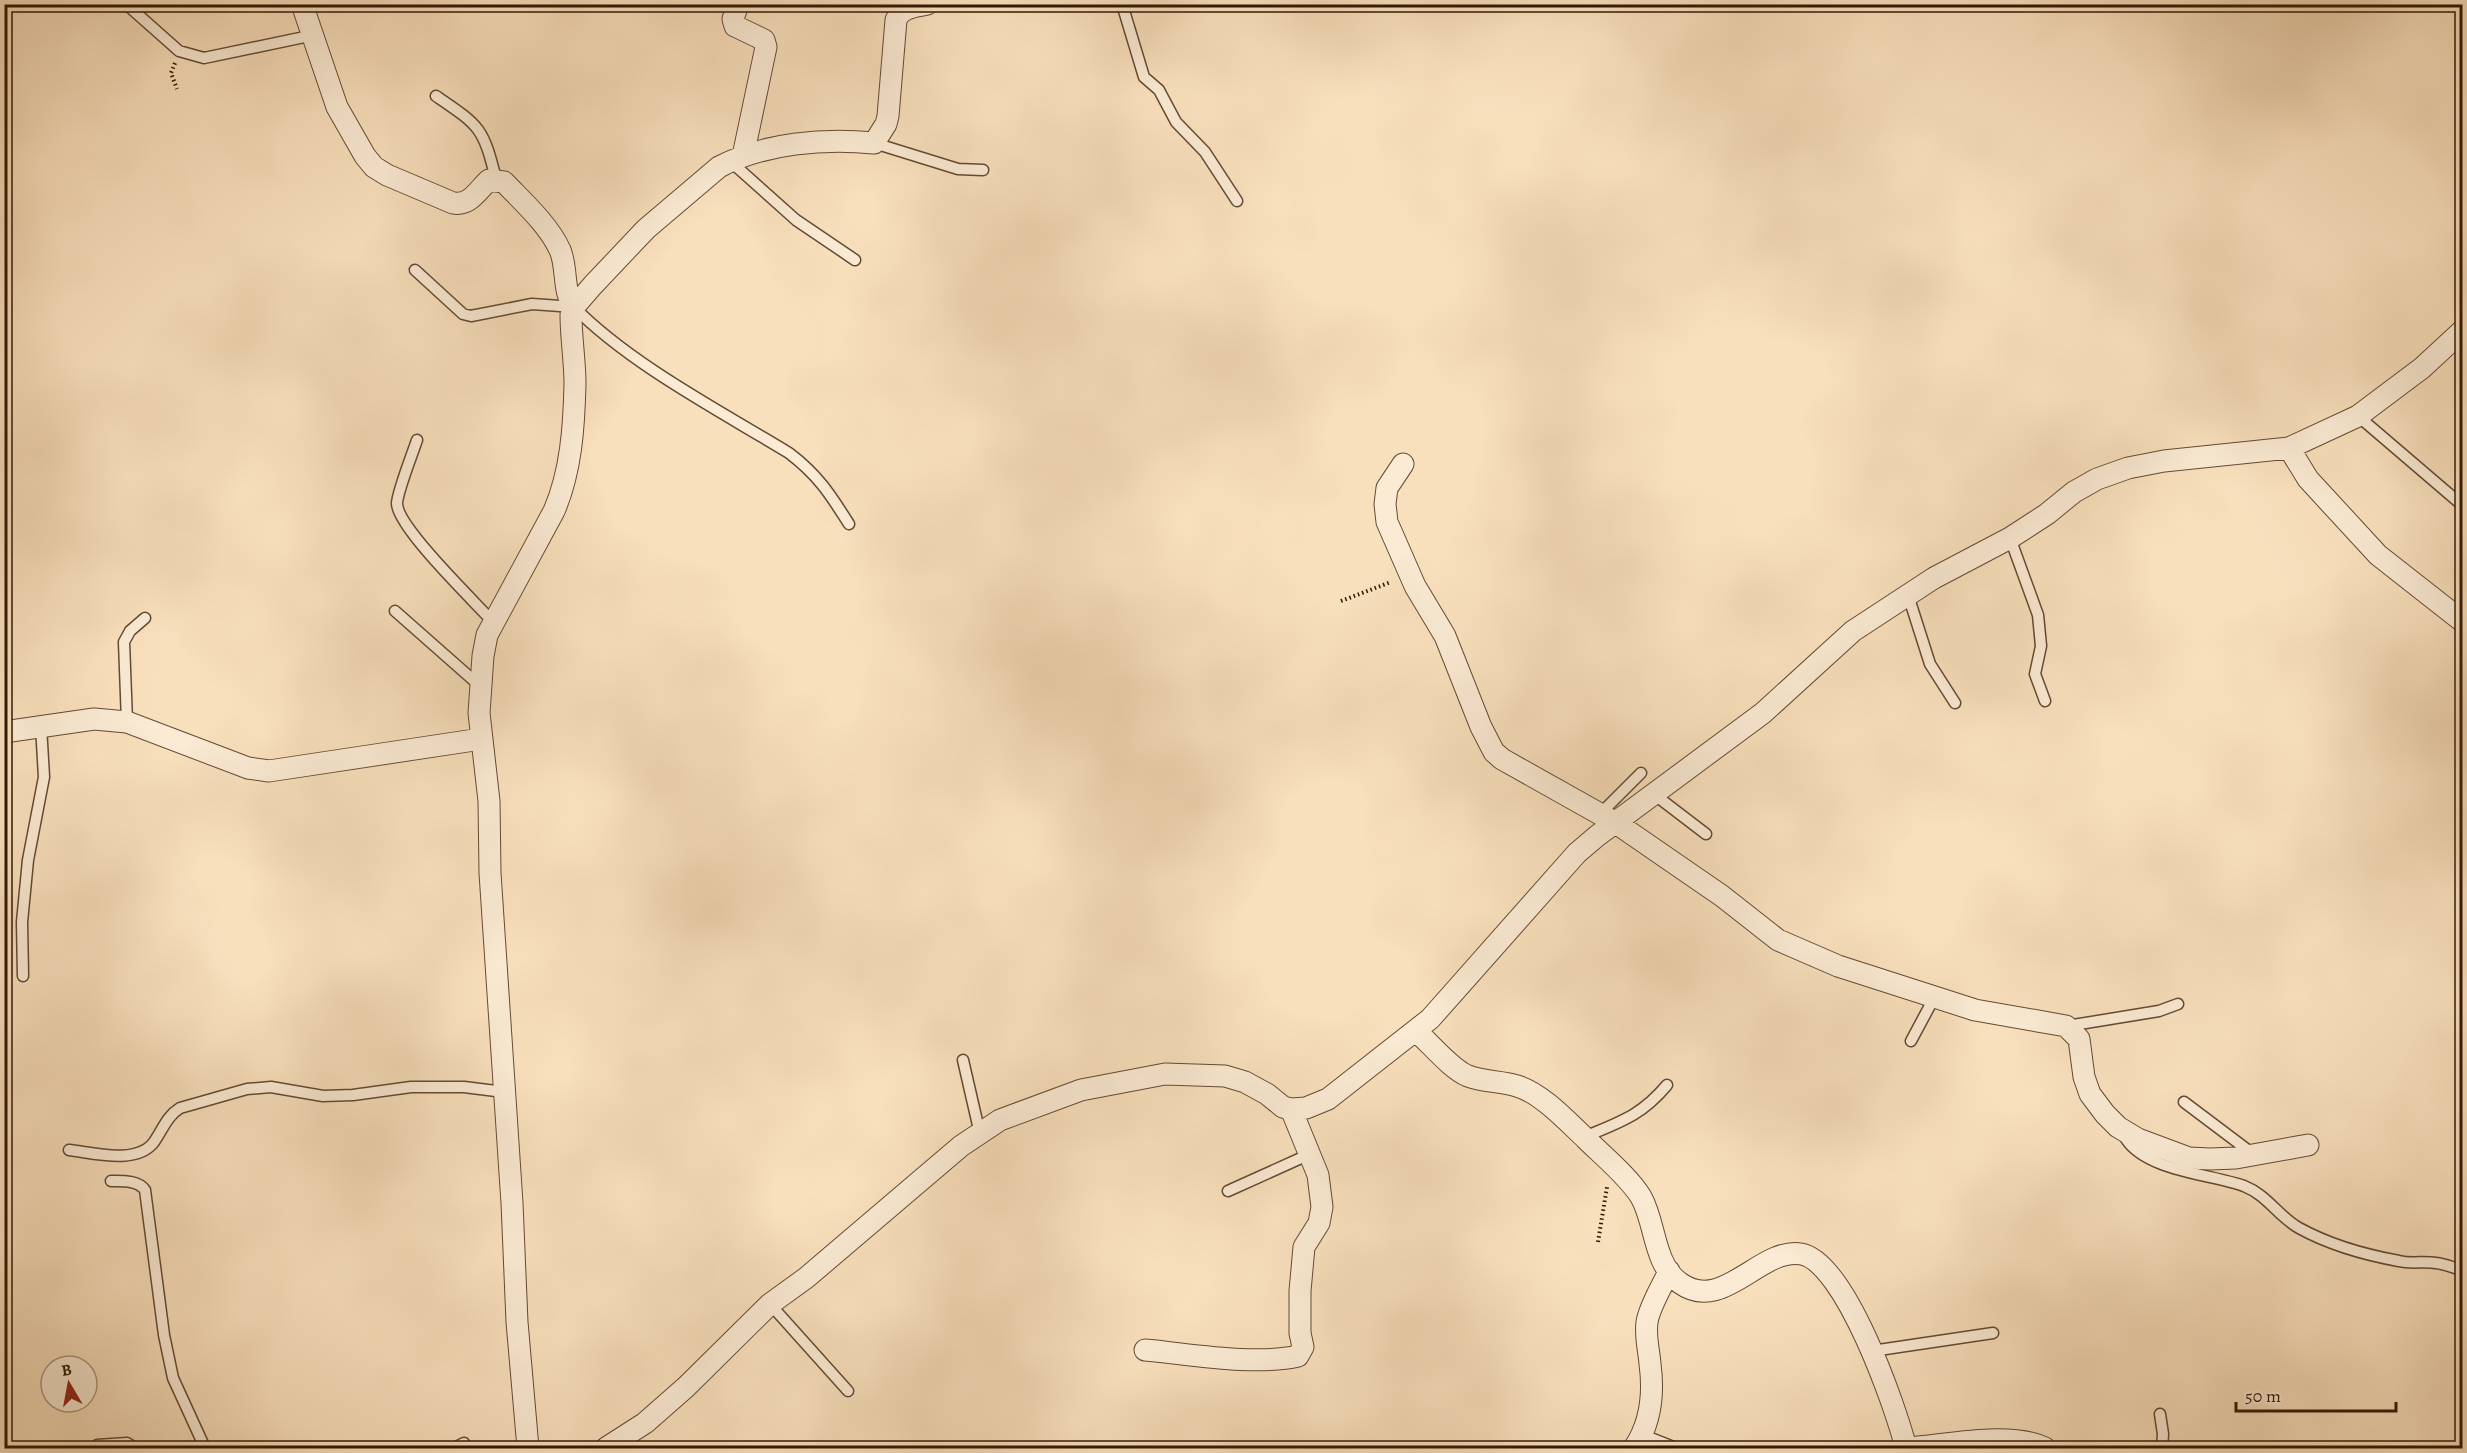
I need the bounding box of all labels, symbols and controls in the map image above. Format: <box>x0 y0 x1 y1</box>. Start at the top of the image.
north arrow <box>39 1354 99 1414</box>
text: B <box>60 1359 73 1382</box>
scale bar <box>2236 1375 2396 1413</box>
text: 50 m <box>2245 1384 2281 1408</box>

